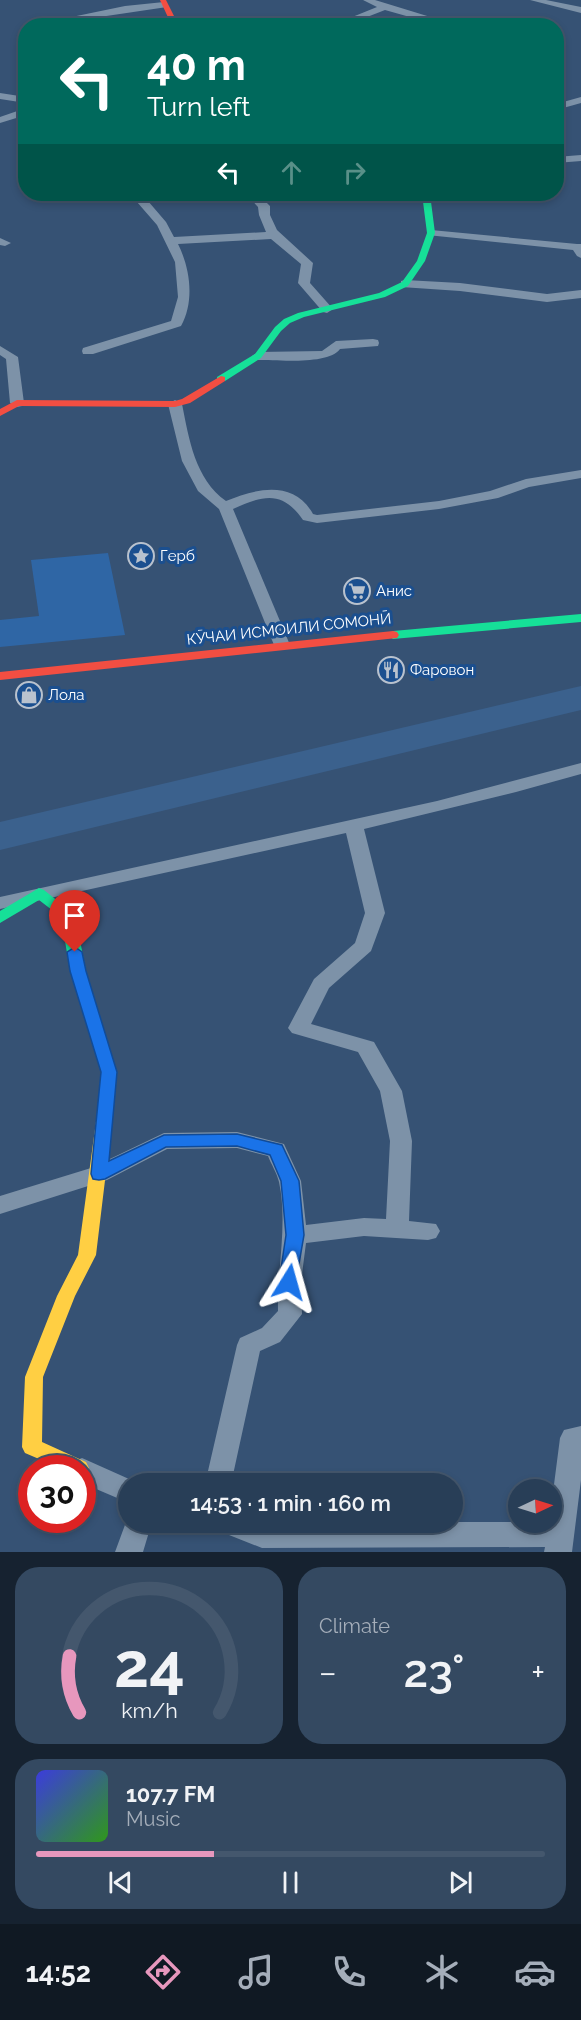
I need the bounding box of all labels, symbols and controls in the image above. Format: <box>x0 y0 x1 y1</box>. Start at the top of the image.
text: 40 m <box>147 41 246 90</box>
icon: left <box>48 42 126 120</box>
text: Turn left <box>147 91 250 122</box>
icon: left <box>212 156 245 189</box>
icon: ahead <box>275 156 308 189</box>
icon: right <box>338 156 371 189</box>
place icon: Герб <box>126 541 156 571</box>
place label: Герб <box>160 547 195 565</box>
supermarket icon: Анис <box>342 576 372 606</box>
place label: Анис <box>376 582 412 600</box>
street label: КӮЧАИ ИСМОИЛИ СОМОНӢ <box>186 609 392 649</box>
restaurant icon: Фаровон <box>376 655 406 685</box>
place label: Фаровон <box>410 661 474 679</box>
shop icon: Лола <box>14 680 44 710</box>
place label: Лола <box>48 686 85 704</box>
pin <box>49 890 100 952</box>
icon: arrive <box>58 899 91 932</box>
position arrow <box>257 1250 321 1314</box>
speed limit sign: 30 <box>18 1455 96 1533</box>
north arrow <box>508 1479 562 1533</box>
map controls <box>508 1479 562 1533</box>
text: 14:53 · 1 min · 160 m <box>190 1490 391 1516</box>
text: Climate <box>319 1614 390 1638</box>
text: 24 <box>114 1628 184 1702</box>
text: 23° <box>404 1645 465 1698</box>
text: − <box>319 1653 337 1692</box>
text: + <box>531 1653 545 1692</box>
text: km/h <box>121 1698 177 1723</box>
text: 107.7 FM <box>126 1781 215 1807</box>
text: Music <box>126 1807 180 1831</box>
icon: previous <box>104 1866 137 1899</box>
icon: pause <box>274 1866 307 1899</box>
icon: next <box>444 1866 477 1899</box>
icon: directions <box>142 1951 184 1993</box>
icon: music <box>235 1951 277 1993</box>
icon: phone <box>328 1951 370 1993</box>
icon: climate <box>421 1951 463 1993</box>
icon: car <box>514 1951 556 1993</box>
text: 14:52 <box>25 1957 91 1988</box>

